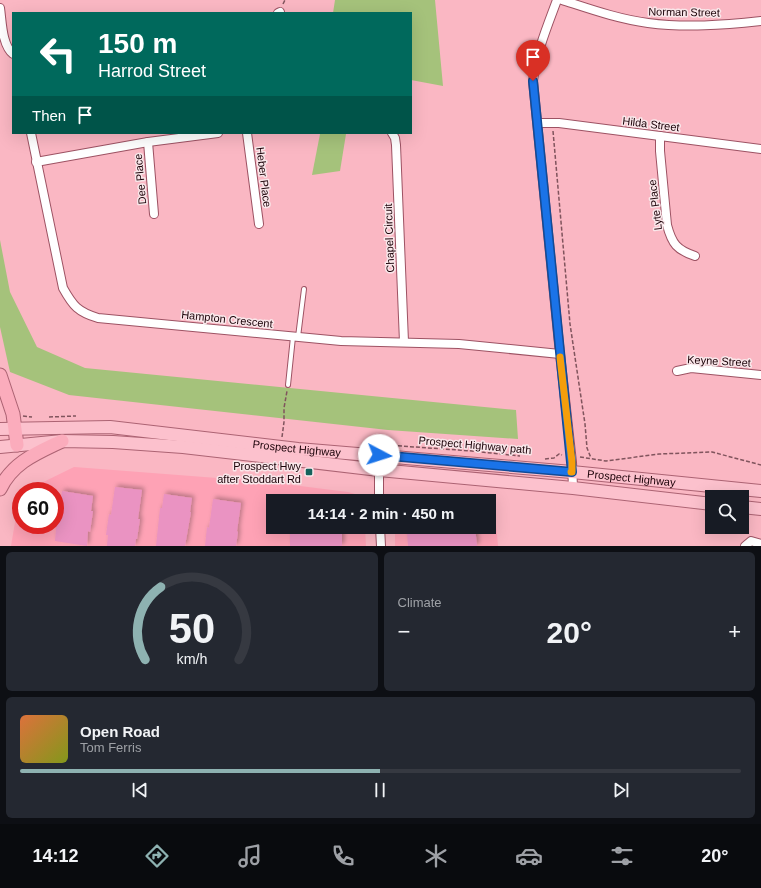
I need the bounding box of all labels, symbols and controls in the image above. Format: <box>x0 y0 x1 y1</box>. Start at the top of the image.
street label: Norman Street <box>648 5 720 19</box>
icon: left <box>32 28 84 80</box>
text: 150 m <box>98 28 177 59</box>
pin <box>516 40 550 81</box>
icon: arrive <box>522 46 544 68</box>
text: Harrod Street <box>98 61 206 81</box>
icon: arrive <box>74 104 96 126</box>
text: Then <box>32 107 66 124</box>
street label: Hilda Street <box>622 115 680 133</box>
street label: Heber Place <box>254 146 274 208</box>
street label: Dee Place <box>132 153 148 205</box>
street label: Lyte Place <box>646 179 664 231</box>
street label: Chapel Circuit <box>382 203 396 273</box>
street label: Hampton Crescent <box>181 308 273 330</box>
street label: Keyne Street <box>687 353 751 369</box>
position arrow <box>358 434 400 476</box>
street label: Prospect Highway path <box>418 434 532 456</box>
street label: Prospect Highway <box>252 438 342 459</box>
place label: Prospect Hwy after Stoddart Rd <box>217 460 301 485</box>
marker: Prospect Hwy after Stoddart Rd <box>304 467 314 477</box>
street label: Prospect Highway <box>587 468 677 488</box>
speed limit sign: 60 <box>12 482 64 534</box>
map controls <box>705 490 749 534</box>
button: search <box>705 490 749 534</box>
text: 14:14 · 2 min · 450 m <box>308 505 454 522</box>
text: Climate <box>398 595 442 610</box>
text: 50 <box>169 604 215 651</box>
text: 20° <box>547 616 592 649</box>
text: − <box>398 619 410 644</box>
text: + <box>728 619 741 644</box>
text: km/h <box>176 650 207 666</box>
text: Open Road <box>80 723 160 740</box>
text: Tom Ferris <box>80 740 141 755</box>
icon: previous <box>129 779 151 801</box>
icon: pause <box>369 779 391 801</box>
icon: next <box>610 779 632 801</box>
icon: directions <box>143 842 171 870</box>
icon: music <box>236 842 264 870</box>
icon: phone <box>329 842 357 870</box>
icon: climate <box>422 842 450 870</box>
icon: car <box>515 842 543 870</box>
icon: filters <box>608 842 636 870</box>
text: 14:12 <box>32 846 79 866</box>
text: 20° <box>701 846 728 866</box>

